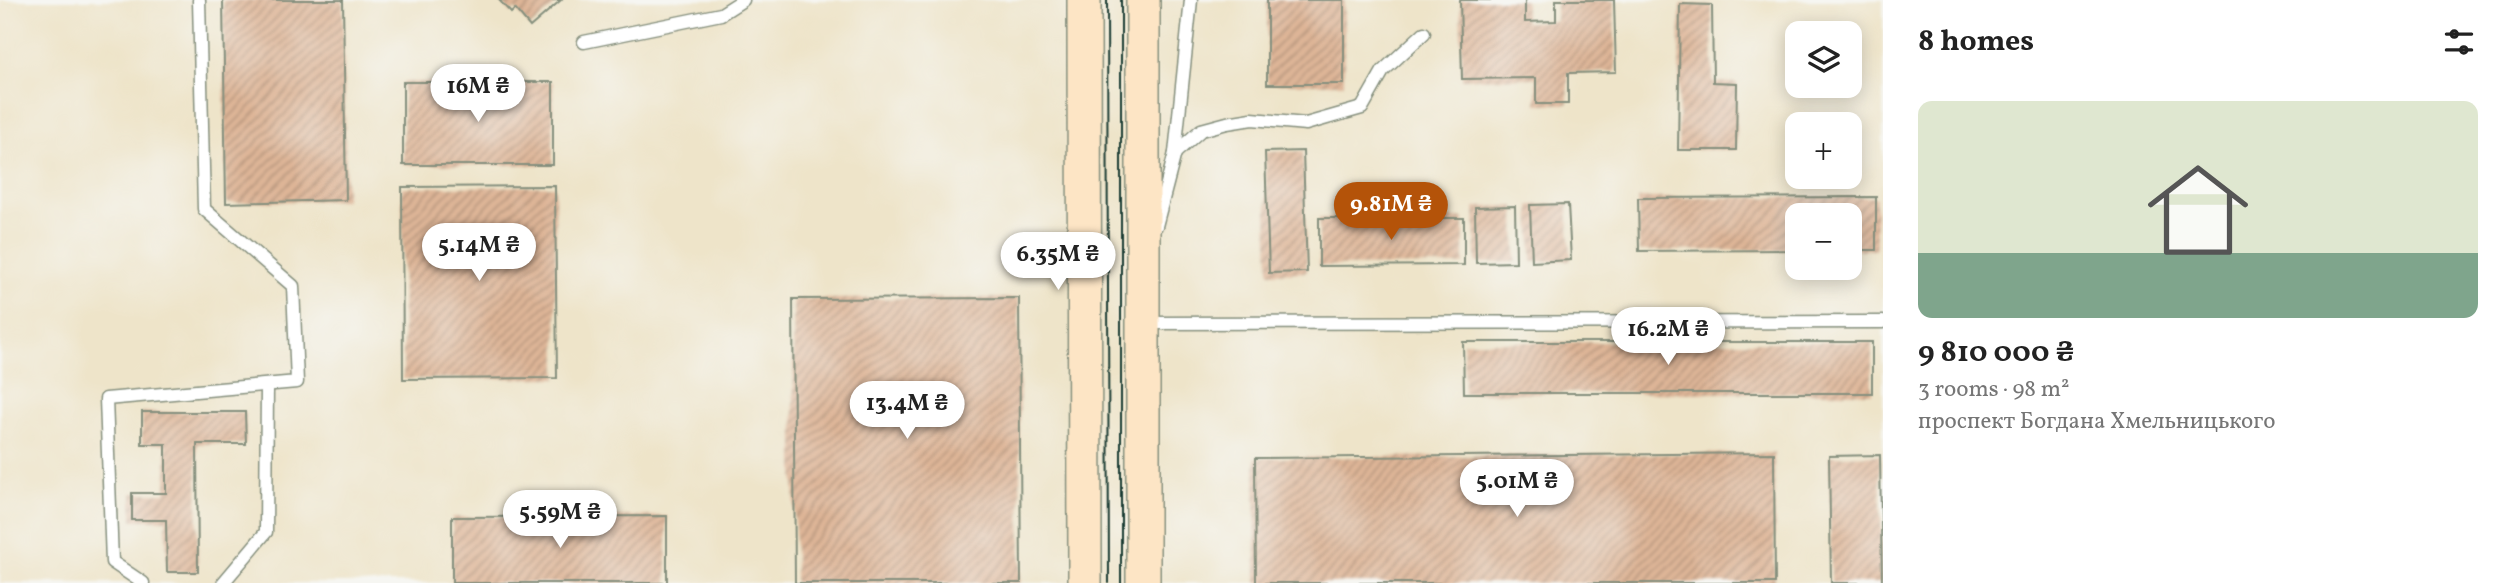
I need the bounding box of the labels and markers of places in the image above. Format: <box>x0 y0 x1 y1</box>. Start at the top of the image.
pin: 16M ₴ <box>429 64 527 124</box>
pin: 9.81M ₴ <box>1326 182 1456 242</box>
pin: 5.14M ₴ <box>414 224 544 283</box>
pin: 6.35M ₴ <box>993 232 1123 292</box>
pin: 16.2M ₴ <box>1603 308 1733 367</box>
pin: 13.4M ₴ <box>842 382 972 441</box>
pin: 5.01M ₴ <box>1452 460 1582 519</box>
pin: 5.59M ₴ <box>495 490 625 550</box>

